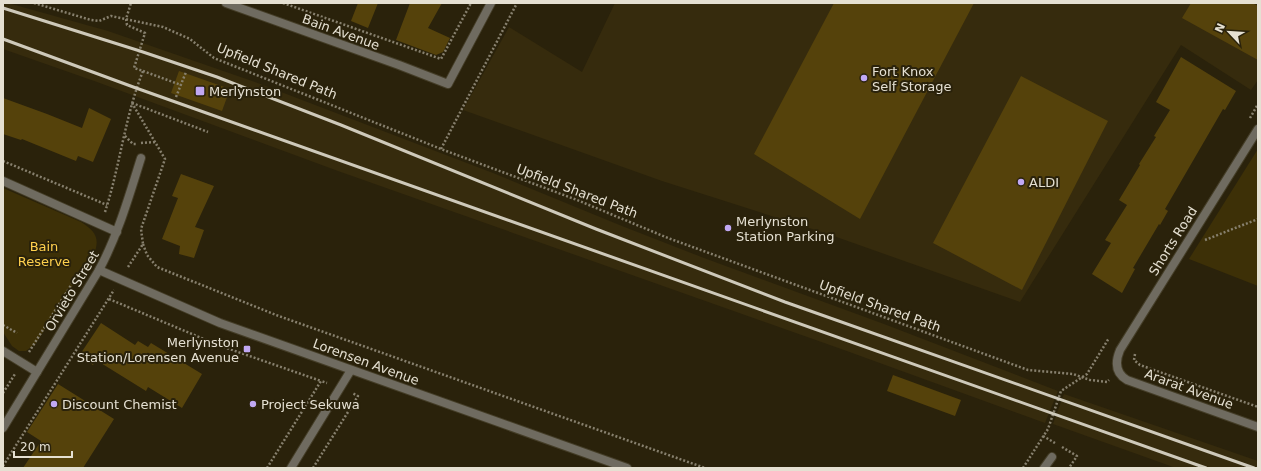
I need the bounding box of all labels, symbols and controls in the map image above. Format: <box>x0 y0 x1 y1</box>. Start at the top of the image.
street label: Bain Avenue <box>300 11 382 53</box>
north arrow <box>1209 12 1249 52</box>
text: N <box>1213 21 1228 35</box>
street label: Upfield Shared Path <box>215 40 339 102</box>
place label: Fort Knox Self Storage <box>872 64 951 94</box>
marker: Fort Knox Self Storage <box>859 73 869 83</box>
place label: Merlynston <box>209 84 281 99</box>
marker: Merlynston <box>194 85 206 97</box>
street label: Upfield Shared Path <box>514 161 640 221</box>
place label: ALDI <box>1029 175 1059 190</box>
marker: ALDI <box>1016 177 1026 187</box>
street label: Shorts Road <box>1146 204 1200 278</box>
place label: Merlynston Station Parking <box>736 214 835 244</box>
marker: Merlynston Station Parking <box>723 223 733 233</box>
park label: Bain Reserve <box>18 239 70 269</box>
street label: Orvieto Street <box>42 248 102 334</box>
street label: Upfield Shared Path <box>817 277 943 335</box>
place label: Merlynston Station/Lorensen Avenue <box>77 335 239 365</box>
street label: Lorensen Avenue <box>311 336 421 388</box>
marker: Merlynston Station/Lorensen Avenue <box>242 344 252 354</box>
street label: Ararat Avenue <box>1143 366 1235 412</box>
place label: Discount Chemist <box>62 397 177 412</box>
place label: Project Sekuwa <box>261 397 360 412</box>
marker: Discount Chemist <box>49 399 59 409</box>
marker: Project Sekuwa <box>248 399 258 409</box>
scale bar <box>14 433 72 459</box>
text: 20 m <box>20 440 51 454</box>

